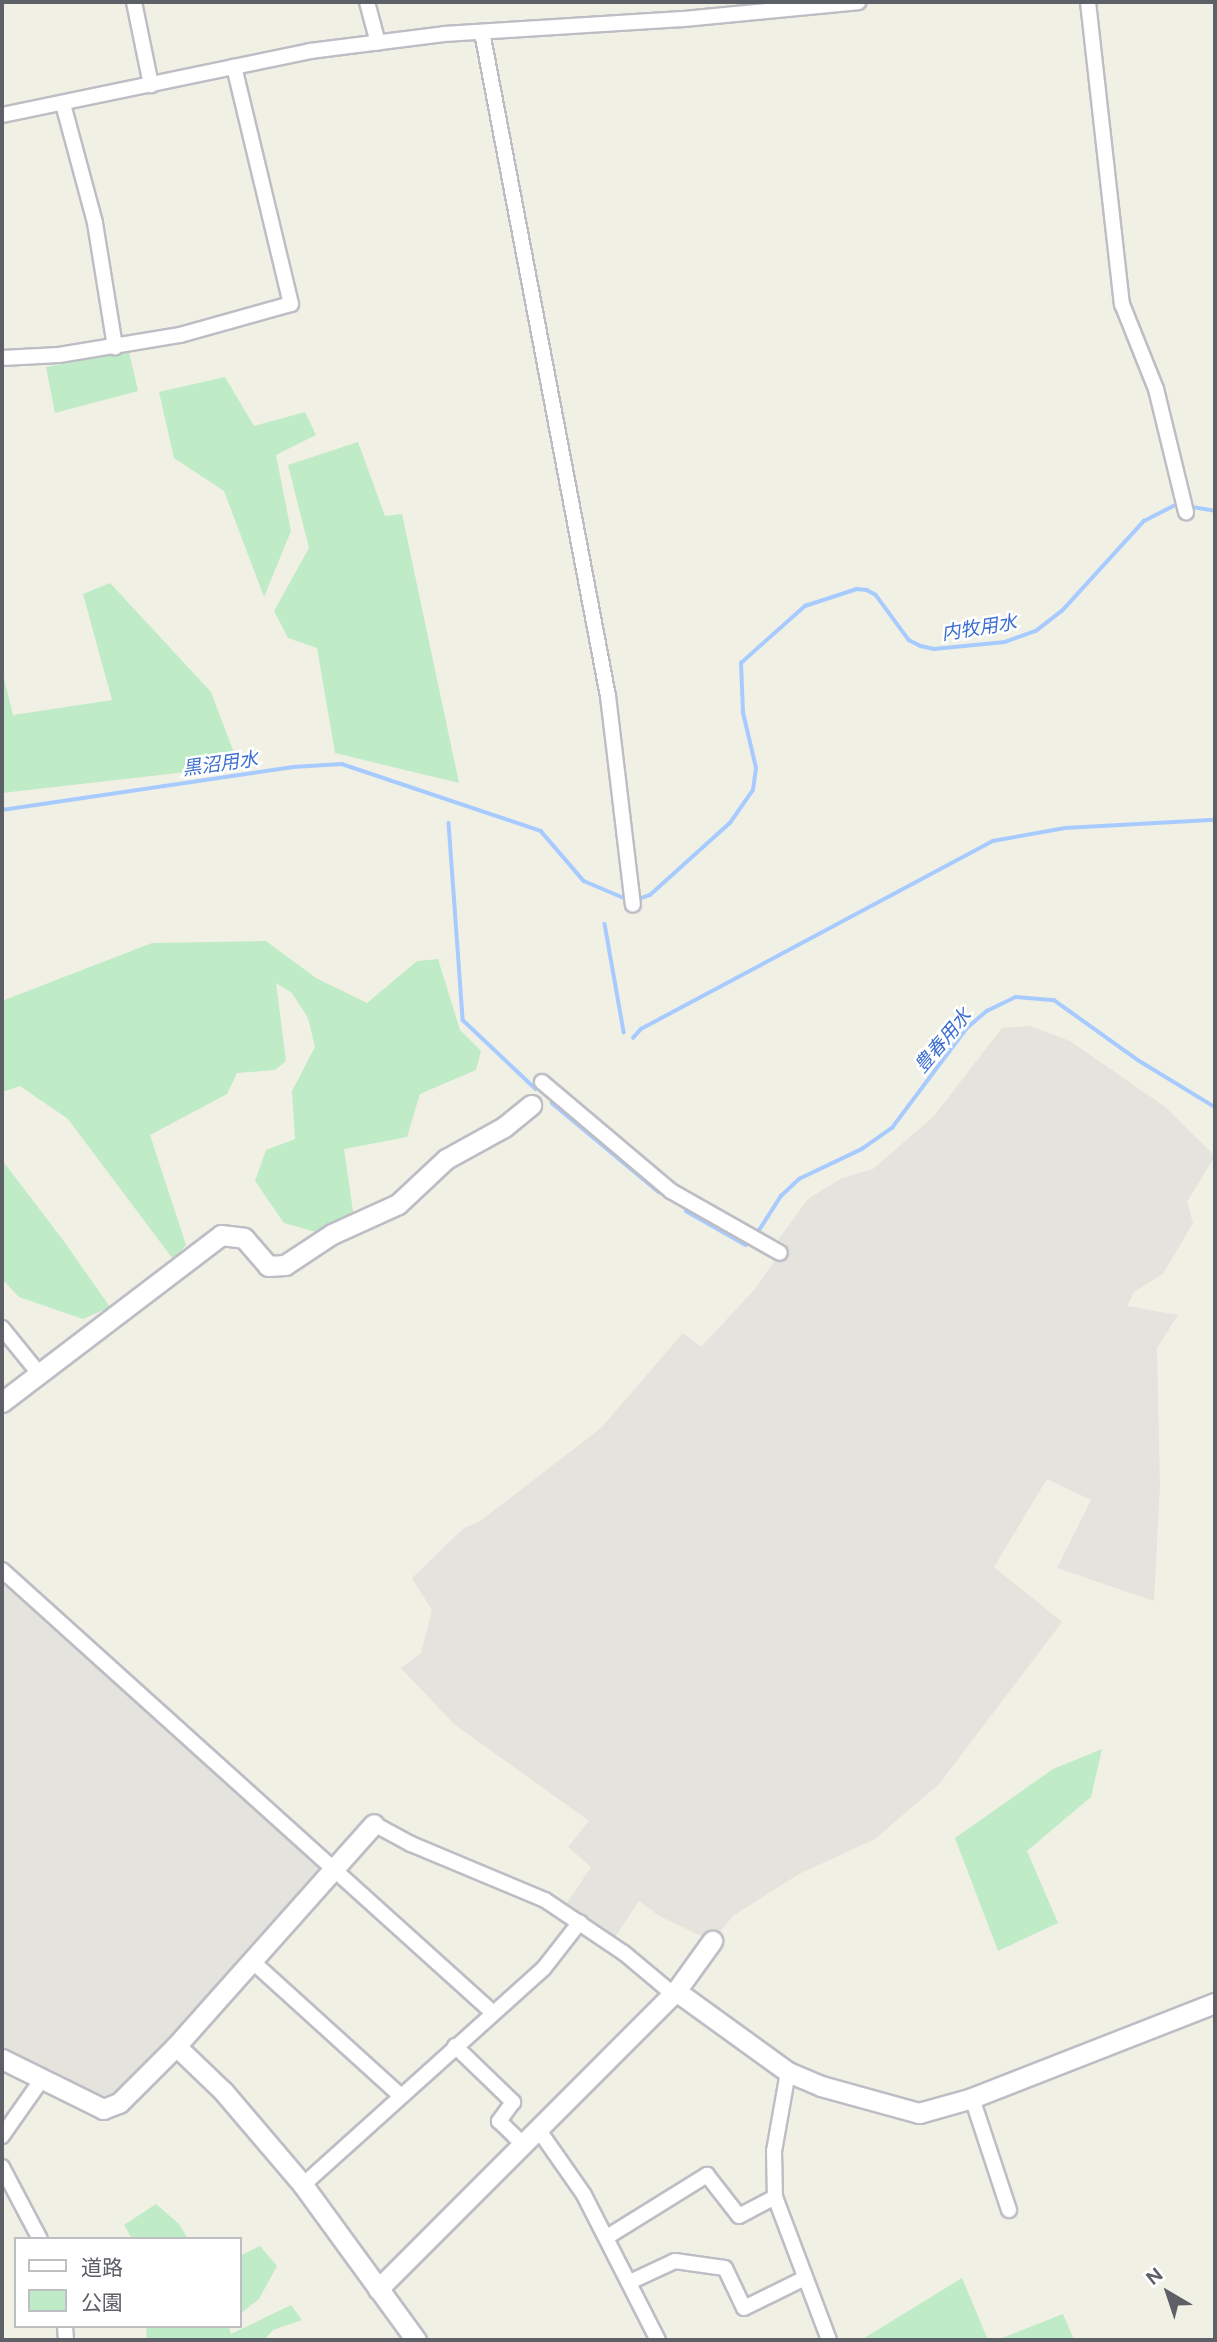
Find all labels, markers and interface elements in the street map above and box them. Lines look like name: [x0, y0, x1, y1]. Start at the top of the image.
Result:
water label: 内牧用水: [940, 611, 1018, 645]
water label: 黒沼用水: [181, 747, 259, 781]
water label: 豊春用水: [910, 1005, 976, 1077]
legend: [14, 2237, 242, 2328]
text: 道路: [81, 2255, 123, 2280]
north arrow: [1133, 2258, 1203, 2328]
text: N: [1142, 2263, 1167, 2290]
text: 公園: [81, 2290, 123, 2315]

